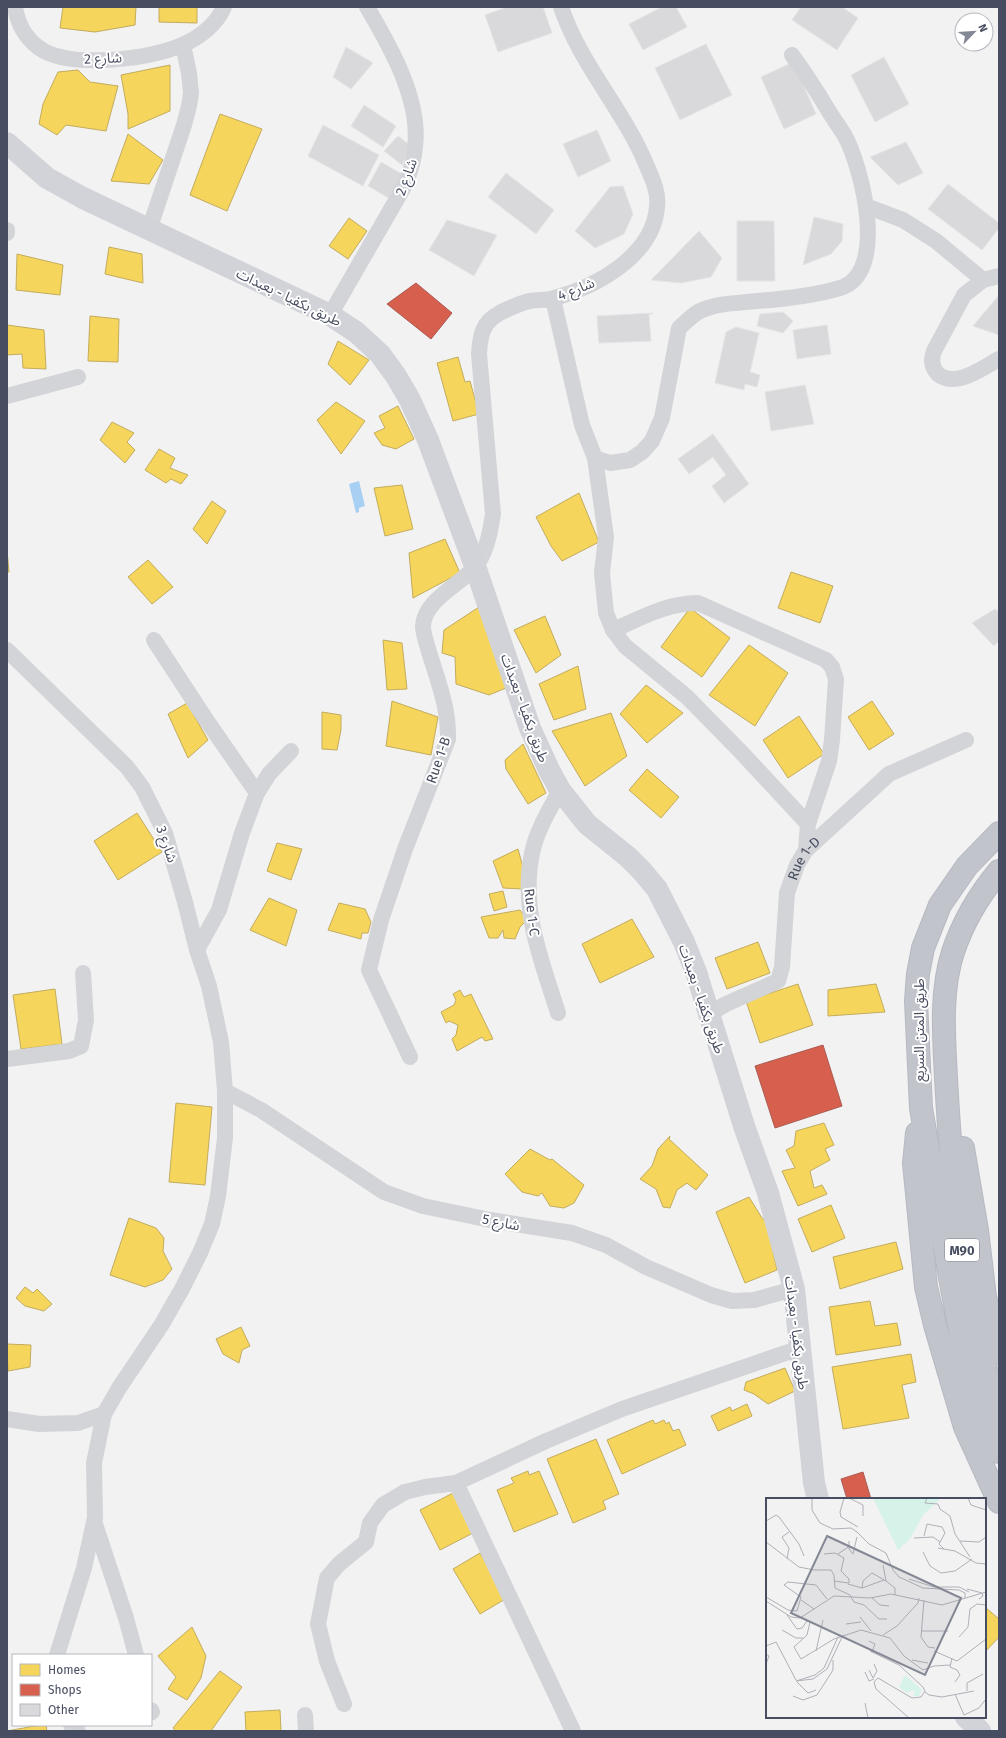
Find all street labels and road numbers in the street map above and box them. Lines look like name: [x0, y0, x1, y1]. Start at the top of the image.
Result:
street label: شارع 2: [84, 49, 122, 70]
street label: شارع 2: [392, 156, 423, 199]
street label: طريق بكفيا - بعبدات: [233, 265, 344, 331]
street label: شارع 4: [555, 274, 598, 306]
street label: طريق بكفيا - بعبدات: [496, 651, 552, 765]
street label: Rue 1-B: [423, 735, 454, 786]
street label: شارع 3: [150, 823, 181, 866]
street label: Rue 1-D: [784, 833, 824, 883]
street label: Rue 1-C: [520, 887, 543, 937]
street label: طريق بكفيا - بعبدات: [674, 942, 728, 1056]
street label: طريق المتن السريع: [911, 978, 930, 1082]
street label: شارع 5: [480, 1211, 521, 1236]
road number: M90: [945, 1239, 979, 1261]
street label: طريق بكفيا - بعبدات: [780, 1275, 812, 1391]

